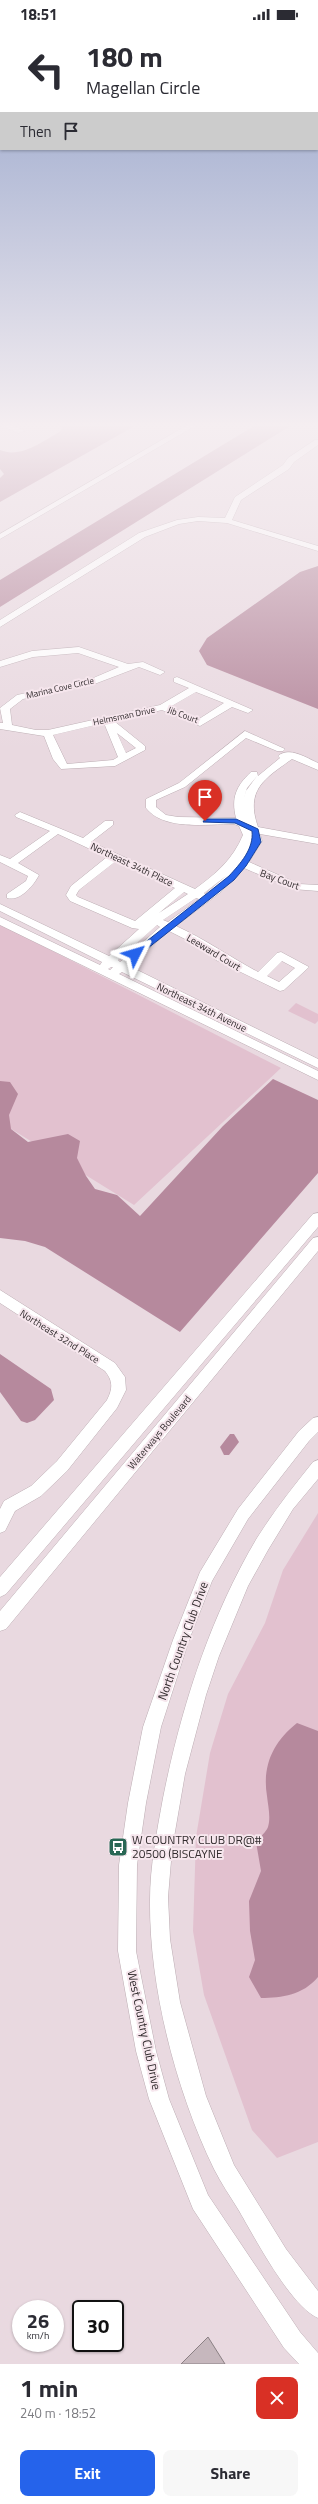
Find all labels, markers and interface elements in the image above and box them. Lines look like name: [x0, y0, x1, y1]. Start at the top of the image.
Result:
text: 18:51: [20, 3, 57, 26]
text: 180 m: [86, 35, 163, 78]
icon: left: [20, 44, 72, 96]
text: Magellan Circle: [86, 74, 200, 101]
text: Then: [20, 120, 52, 143]
icon: arrive: [60, 120, 82, 142]
street label: Marina Cove Circle: [25, 673, 95, 702]
street label: Helmsman Drive: [92, 703, 156, 728]
street label: Jib Court: [166, 703, 201, 726]
pin: [188, 780, 222, 821]
icon: arrive: [194, 786, 216, 808]
street label: Northeast 34th Place: [88, 839, 176, 890]
street label: Bay Court: [258, 865, 302, 894]
street label: Leeward Court: [184, 930, 244, 975]
position arrow: [114, 933, 156, 975]
street label: Northeast 34th Avenue: [154, 979, 249, 1036]
street label: Northeast 32nd Place: [17, 1306, 102, 1367]
street label: Waterways Boulevard: [124, 1392, 195, 1472]
street label: North Country Club Drive: [152, 1579, 213, 1703]
place label: W COUNTRY CLUB DR@# 20500 (BISCAYNE: [132, 1830, 262, 1863]
bus stop icon: W COUNTRY CLUB DR@# 20500 (BISCAYNE: [107, 1836, 129, 1858]
street label: West Country Club Drive: [123, 1968, 166, 2092]
speed limit sign: 30: [72, 2300, 124, 2352]
text: 26: [27, 2305, 49, 2336]
text: km/h: [27, 2328, 49, 2343]
text: 1 min: [20, 2370, 78, 2406]
button: close: [256, 2377, 298, 2419]
text: 240 m · 18:52: [20, 2403, 96, 2423]
button: Exit: [20, 2450, 155, 2496]
button: Share: [163, 2450, 298, 2496]

